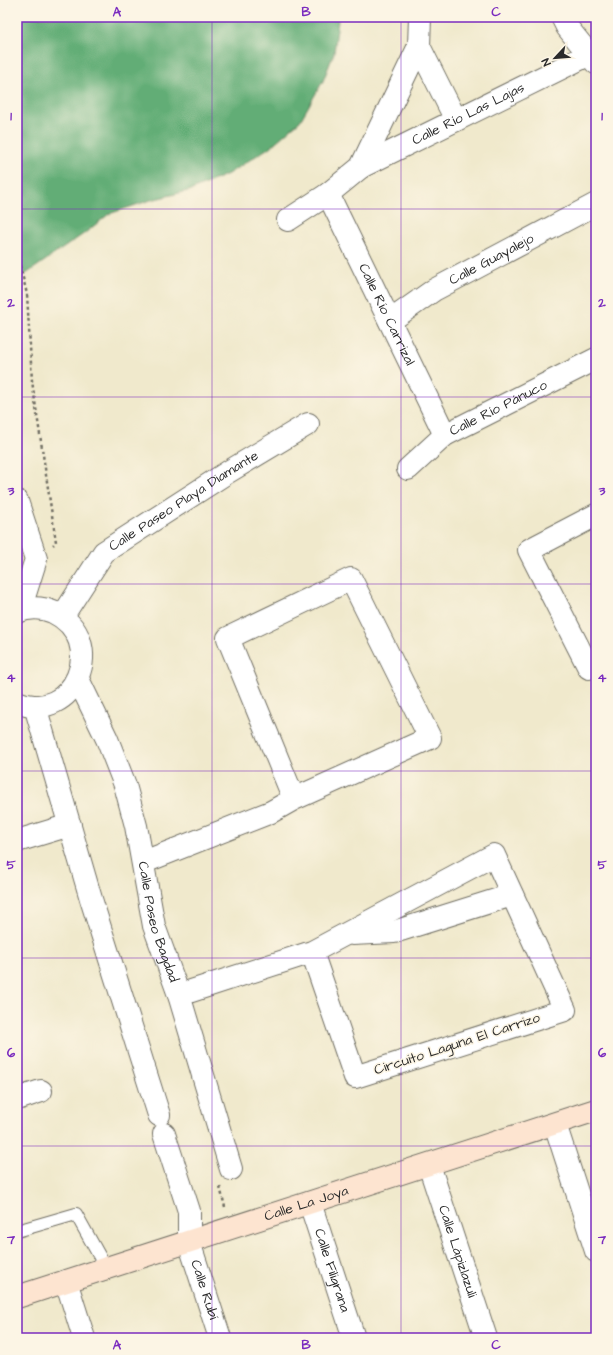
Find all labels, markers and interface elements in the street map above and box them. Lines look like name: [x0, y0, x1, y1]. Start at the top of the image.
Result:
text: A: [113, 3, 122, 21]
text: B: [301, 3, 311, 21]
text: C: [491, 3, 501, 21]
north arrow: [535, 38, 575, 78]
text: N: [538, 56, 555, 69]
street label: Calle Río Las Lajas: [409, 78, 528, 150]
text: 1: [10, 107, 12, 125]
text: 1: [601, 107, 603, 125]
street label: Calle Guayalejo: [446, 229, 538, 290]
street label: Calle Río Carrizal: [353, 260, 420, 369]
text: 2: [6, 294, 15, 312]
text: 2: [597, 294, 606, 312]
street label: Calle Río Pánuco: [446, 375, 551, 441]
street label: Calle Paseo Playa Diamante: [105, 446, 263, 556]
text: 3: [7, 482, 15, 500]
text: 3: [598, 482, 606, 500]
text: 4: [7, 669, 16, 687]
text: 4: [598, 669, 607, 687]
text: 5: [6, 856, 16, 874]
text: 5: [597, 856, 607, 874]
street label: Calle Paseo Bagdad: [133, 860, 184, 985]
street label: Circuito Laguna El Carrizo: [371, 1008, 543, 1080]
text: 6: [7, 1044, 16, 1062]
text: 6: [598, 1044, 607, 1062]
street label: Calle La Joya: [262, 1181, 351, 1226]
street label: Calle Lápizlazuli: [433, 1203, 482, 1300]
street label: Calle Filigrana: [309, 1226, 355, 1315]
text: 7: [6, 1231, 16, 1249]
text: 7: [597, 1231, 607, 1249]
street label: Calle Rubí: [185, 1257, 224, 1323]
text: A: [113, 1336, 122, 1354]
text: B: [301, 1336, 311, 1354]
text: C: [491, 1336, 501, 1354]

